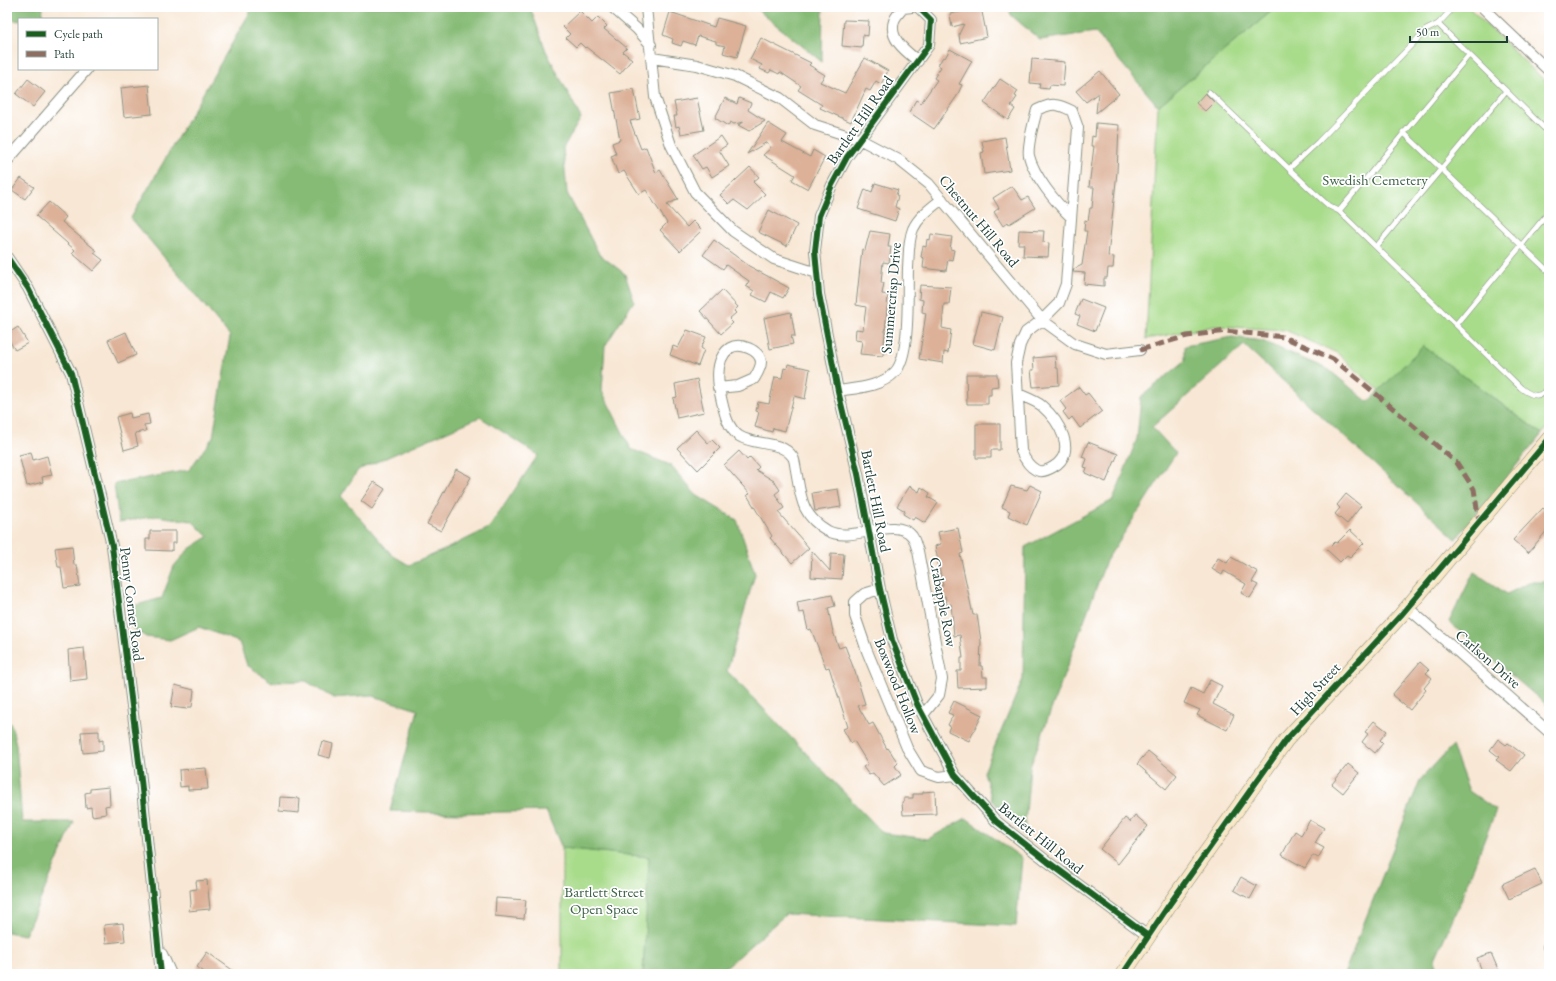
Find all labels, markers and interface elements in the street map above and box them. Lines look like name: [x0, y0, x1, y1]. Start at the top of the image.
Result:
legend: [18, 18, 158, 70]
scale bar: [1410, 18, 1507, 44]
text: 50 m: [1416, 24, 1440, 40]
text: Cycle path: [54, 26, 103, 42]
text: Path: [54, 46, 75, 62]
street label: Bartlett Hill Road: [822, 71, 897, 168]
park label: Swedish Cemetery: [1322, 170, 1428, 189]
street label: Chestnut Hill Road: [935, 171, 1024, 271]
street label: Summercrisp Drive: [876, 242, 905, 354]
street label: Bartlett Hill Road: [857, 448, 896, 554]
street label: Penny Corner Road: [116, 546, 149, 662]
street label: Crabapple Row: [925, 555, 962, 649]
street label: Carlson Drive: [1452, 625, 1525, 692]
street label: Boxwood Hollow: [871, 635, 927, 737]
street label: High Street: [1285, 658, 1344, 719]
street label: Bartlett Hill Road: [995, 798, 1088, 878]
park label: Bartlett Street Open Space: [564, 882, 644, 918]

